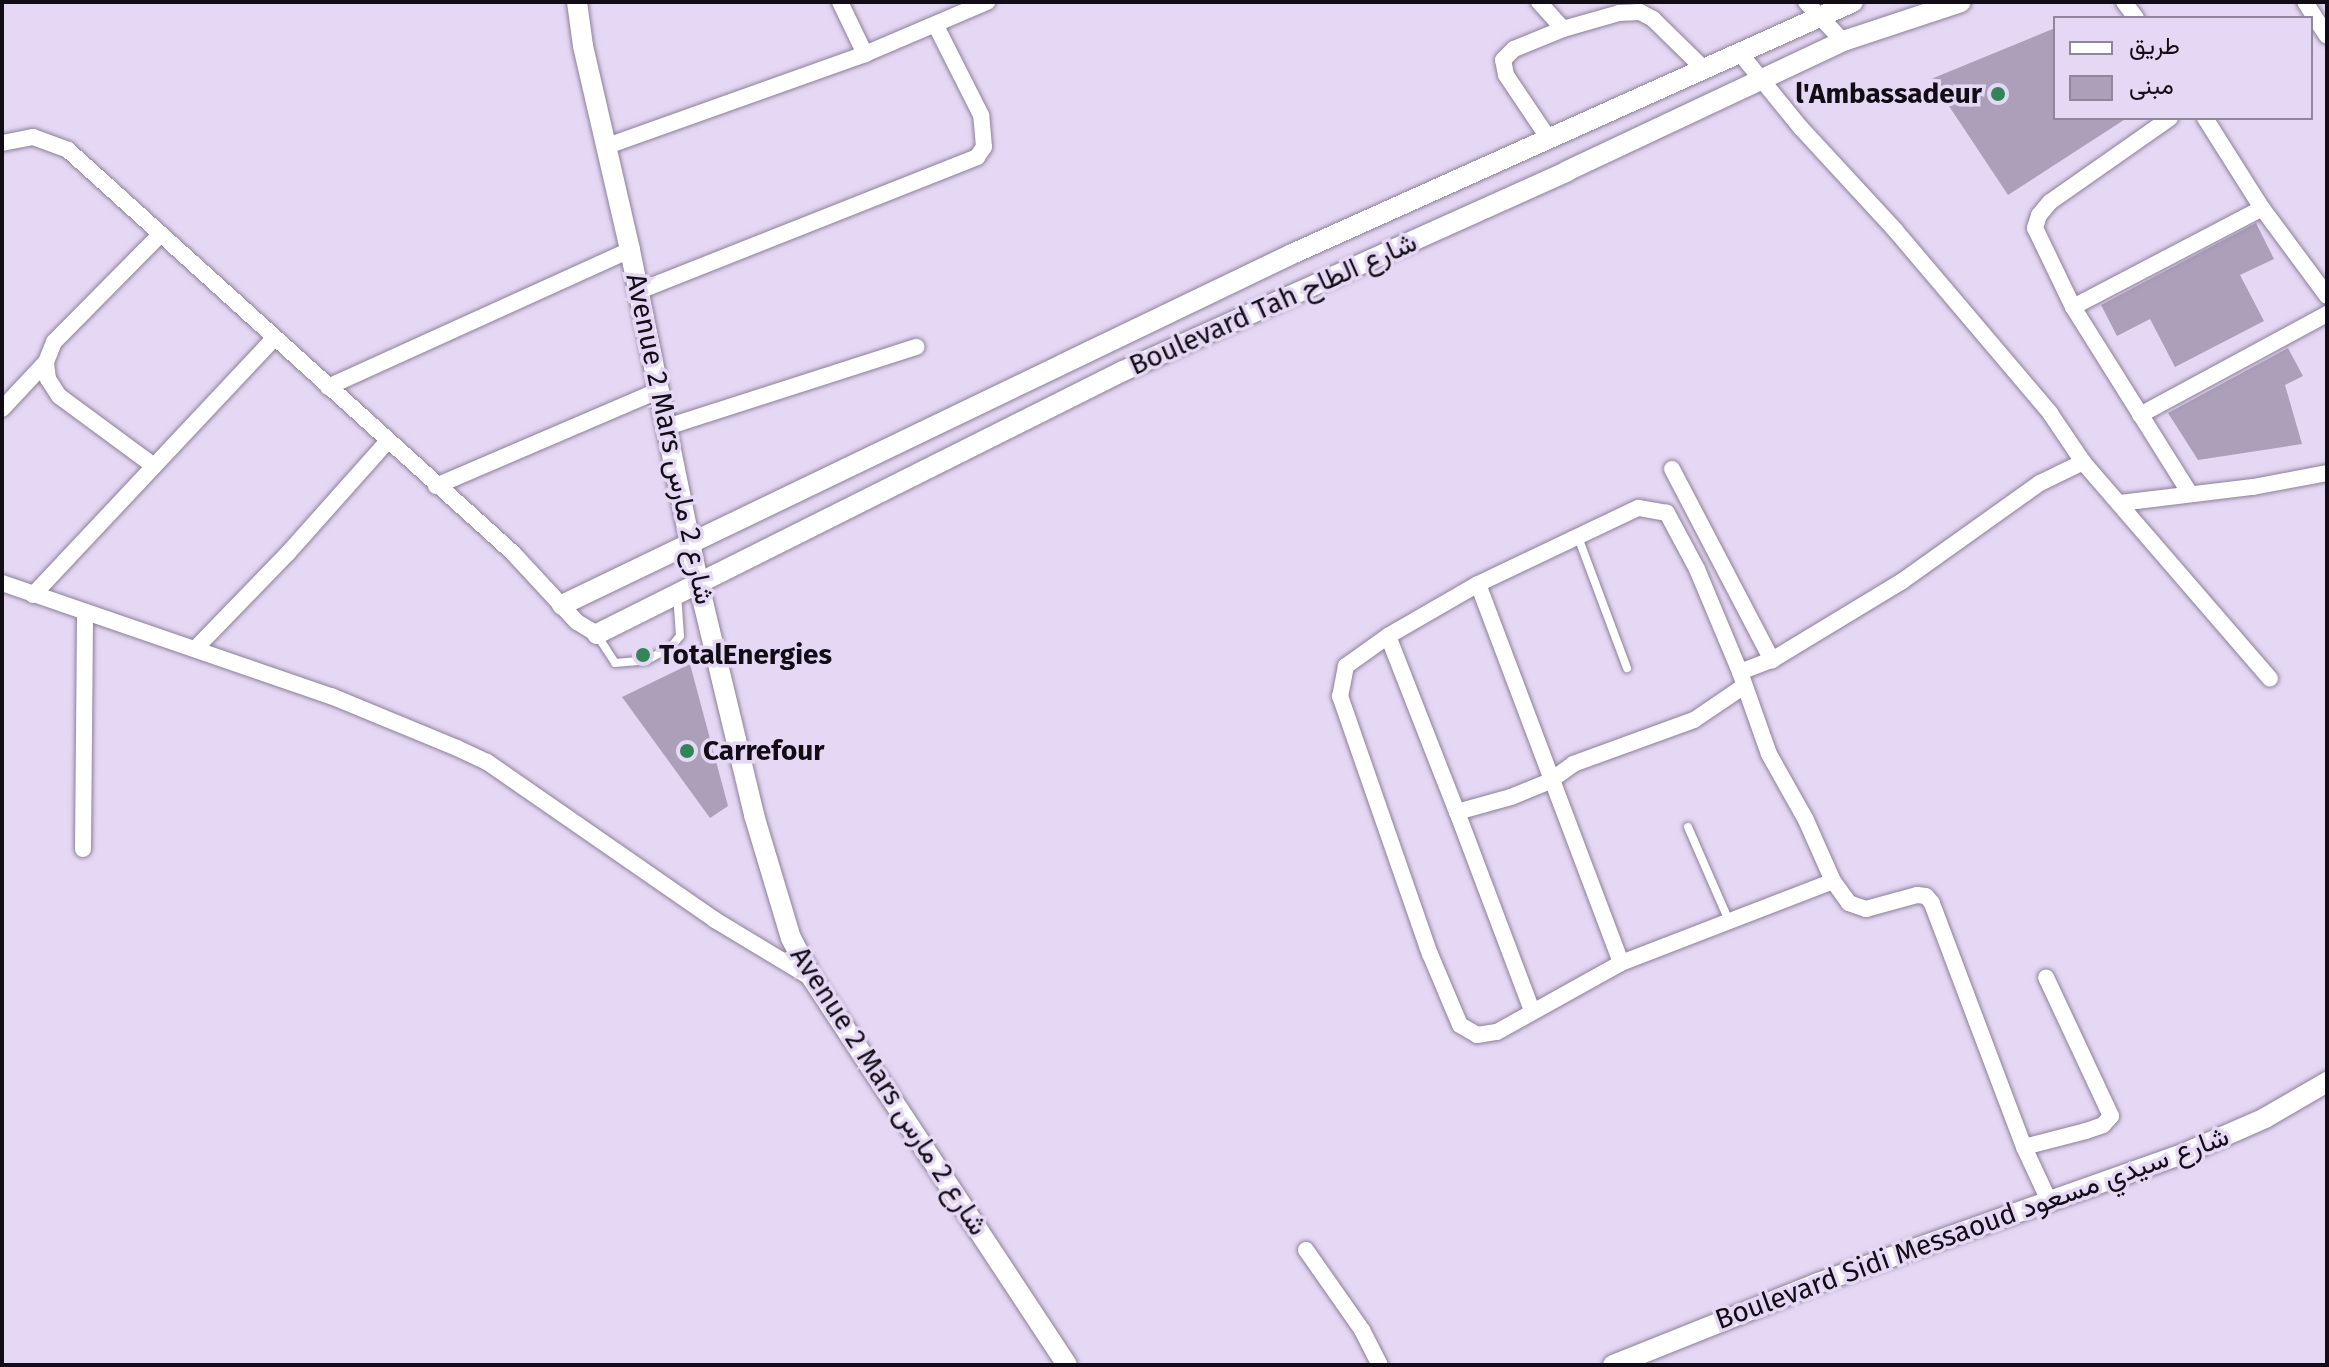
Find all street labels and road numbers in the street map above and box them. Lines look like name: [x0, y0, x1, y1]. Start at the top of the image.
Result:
street label: Boulevard Tah شارع الطاح: [1124, 225, 1422, 383]
street label: Avenue 2 Mars شارع 2 مارس: [619, 271, 721, 607]
street label: Avenue 2 Mars شارع 2 مارس: [783, 940, 995, 1242]
street label: Boulevard Sidi Messaoud شارع سيدي مسعود: [1711, 1119, 2233, 1337]

